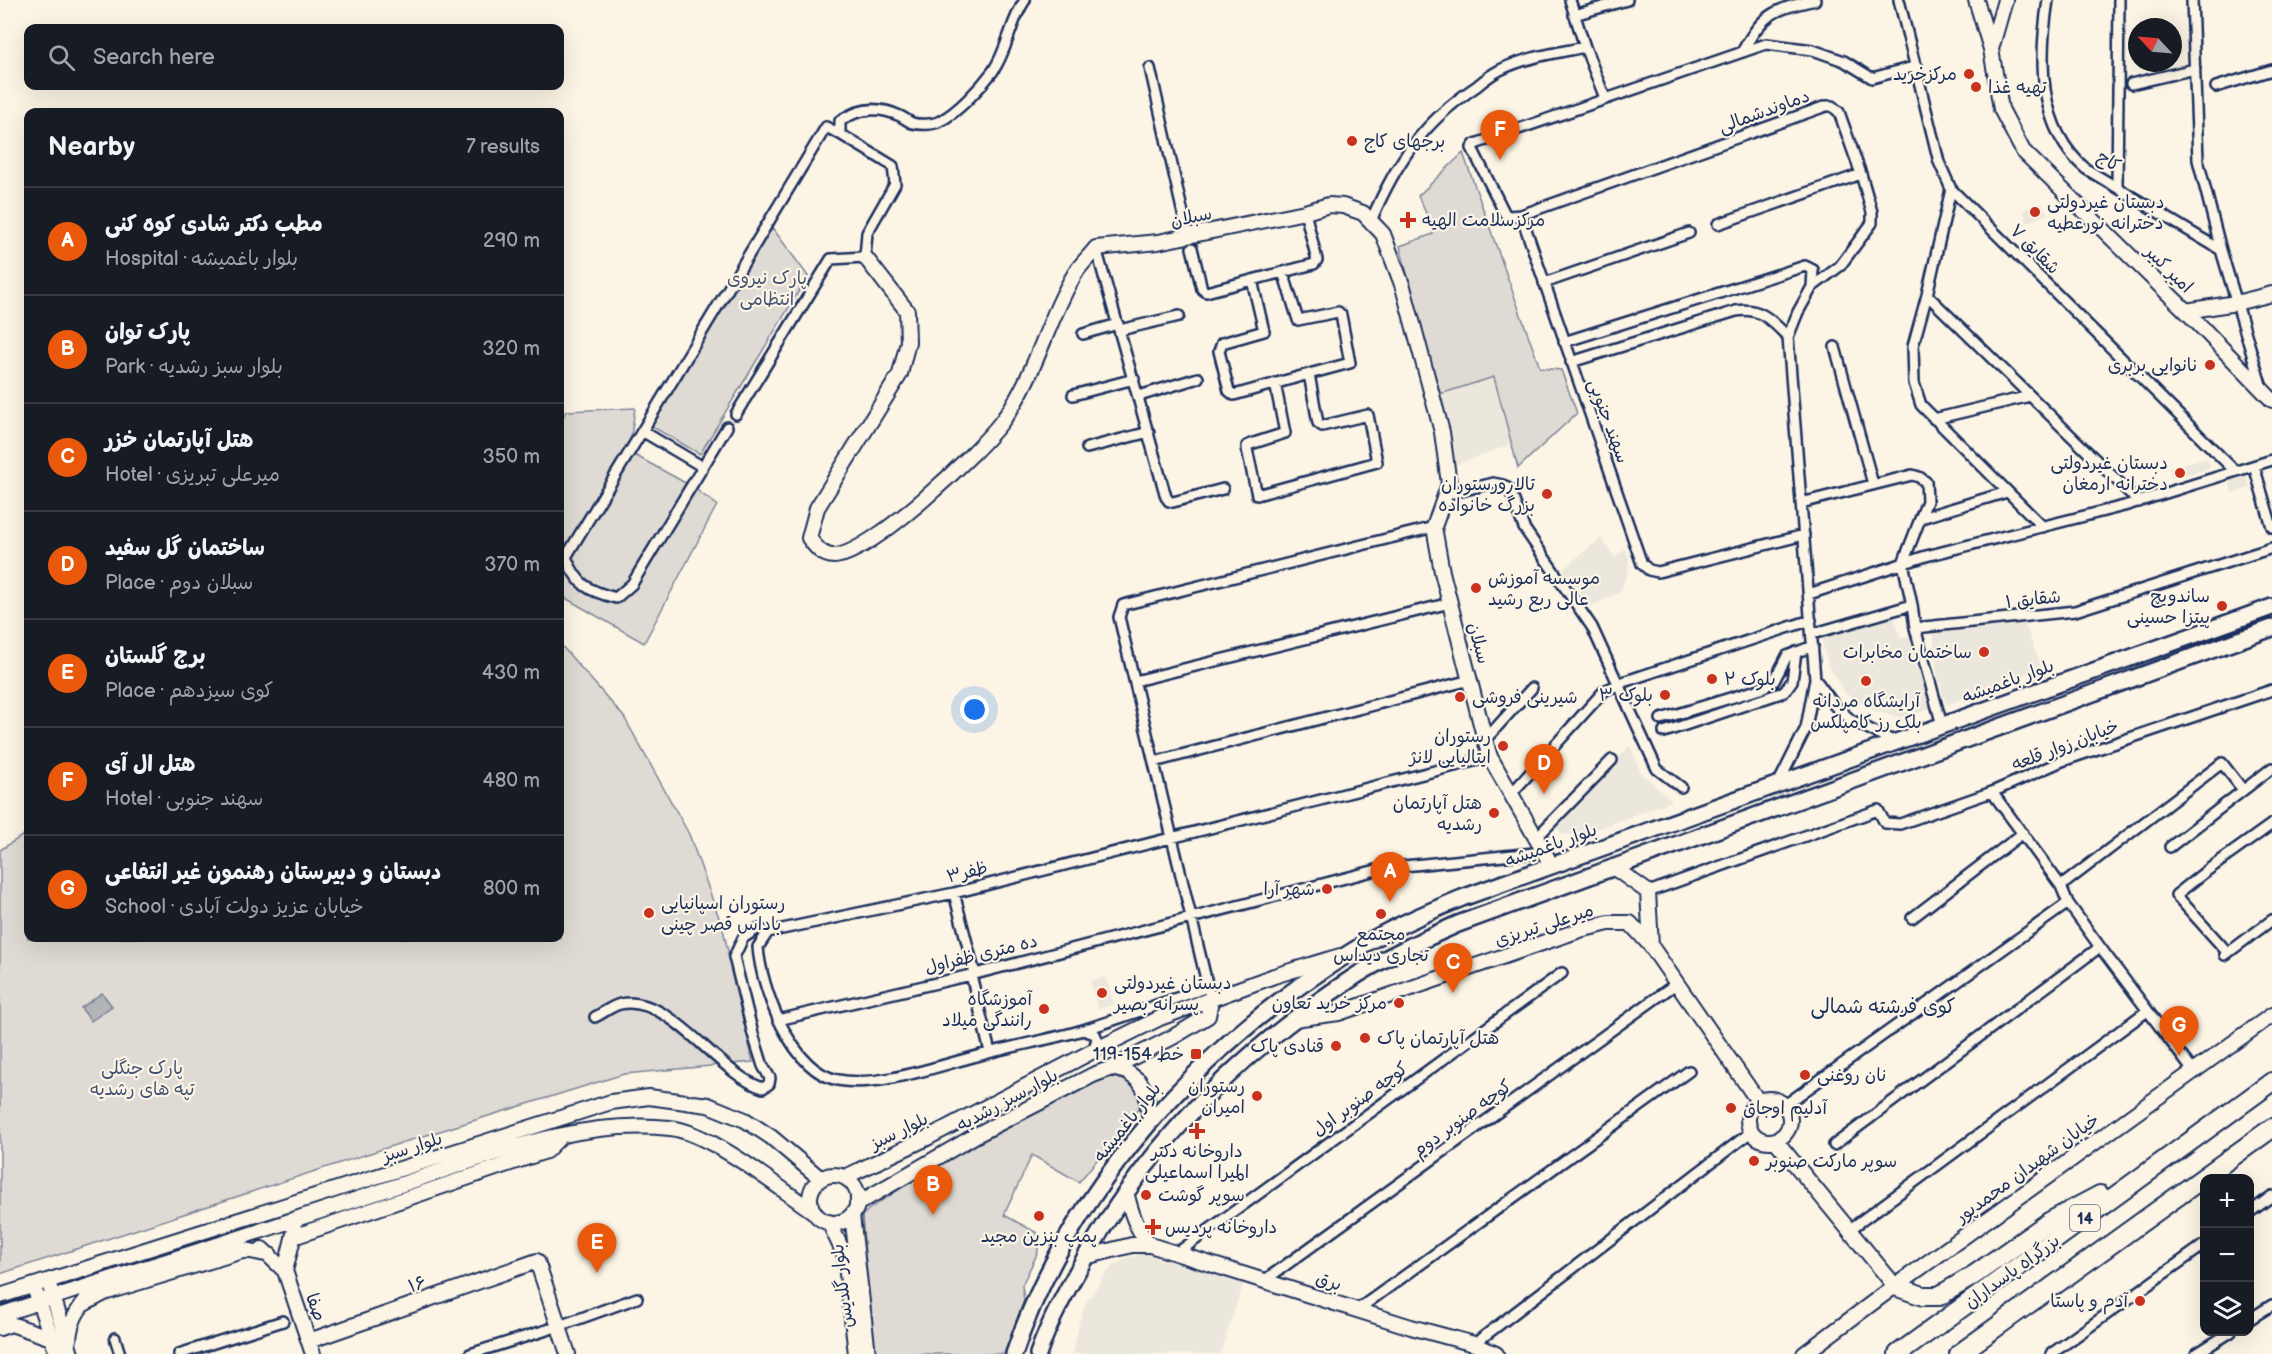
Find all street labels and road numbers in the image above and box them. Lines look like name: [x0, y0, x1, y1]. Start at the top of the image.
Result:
street label: دماوندشمالی: [1716, 85, 1813, 138]
street label: کاج: [2093, 146, 2125, 178]
street label: سبلان: [1168, 203, 1214, 232]
street label: شقایق ۷: [2005, 220, 2064, 279]
street label: امیر کبیر: [2139, 240, 2197, 298]
street label: سهند جنوبی: [1583, 376, 1633, 466]
street label: شقایق ۱: [2004, 586, 2062, 613]
street label: سبلان: [1463, 620, 1494, 666]
street label: بلوار باغمیشه: [1960, 655, 2057, 708]
street label: خیابان زوار قلعه: [2009, 715, 2122, 776]
street label: بلوار باغمیشه: [1503, 819, 1600, 872]
street label: ظفر۳: [944, 857, 990, 888]
street label: میرعلی تبریزی: [1492, 900, 1596, 951]
street label: ده متری ظفراول: [923, 930, 1040, 979]
street label: کوچه صنوبر اول: [1308, 1058, 1413, 1142]
street label: بلوار سبز رشدیه: [953, 1065, 1062, 1136]
street label: کوچه صنوبر دوم: [1409, 1075, 1518, 1164]
street label: بلوار باغمیشه: [1089, 1078, 1166, 1166]
street label: بلوار سبز: [865, 1108, 932, 1155]
street label: خیابان شهیدان محمدپور: [1950, 1109, 2104, 1229]
street label: بلوار سبز: [377, 1128, 445, 1168]
road number: 14: [2070, 1205, 2100, 1231]
street label: بزرگراه پاسداران: [1961, 1230, 2065, 1314]
street label: بلوار گلدیس: [827, 1243, 858, 1329]
street label: برق: [1313, 1267, 1344, 1296]
street label: ۱۶: [405, 1272, 429, 1297]
street label: صفا: [301, 1290, 330, 1324]

